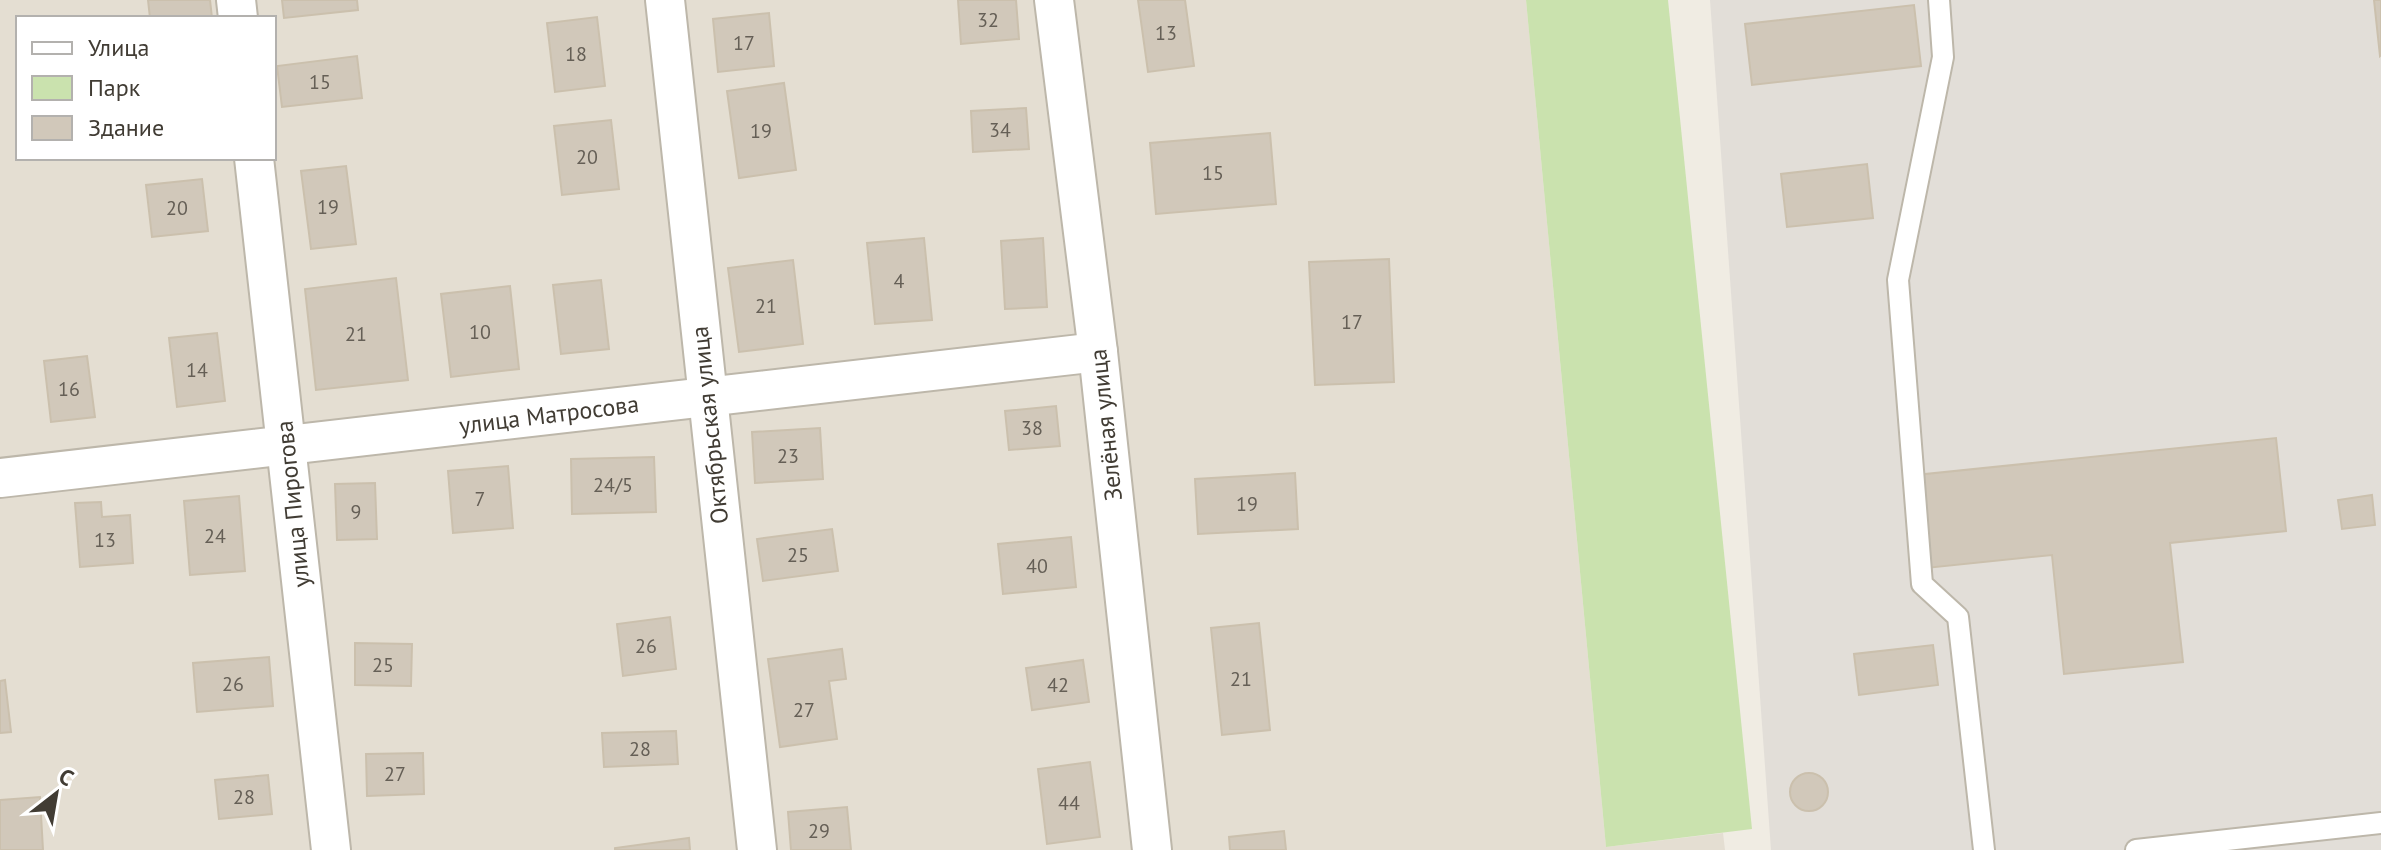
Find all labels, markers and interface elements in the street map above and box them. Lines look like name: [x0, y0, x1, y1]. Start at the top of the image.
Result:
house number: 32: [977, 7, 999, 33]
legend: [16, 16, 276, 160]
house number: 13: [1155, 20, 1177, 46]
house number: 17: [733, 30, 755, 56]
text: Улица: [88, 32, 149, 63]
house number: 18: [565, 41, 587, 67]
house number: 15: [309, 69, 331, 95]
text: Парк: [88, 72, 141, 103]
text: Здание: [88, 112, 164, 143]
house number: 34: [989, 117, 1011, 143]
house number: 19: [750, 118, 772, 144]
house number: 20: [576, 144, 598, 170]
house number: 15: [1202, 160, 1224, 186]
house number: 19: [317, 194, 339, 220]
house number: 20: [166, 195, 188, 221]
house number: 4: [894, 268, 905, 294]
house number: 21: [755, 293, 777, 319]
house number: 17: [1341, 309, 1363, 335]
house number: 10: [469, 319, 491, 345]
house number: 21: [345, 321, 367, 347]
street label: Октябрьская улица: [684, 325, 735, 525]
street label: Зелёная улица: [1082, 348, 1129, 503]
house number: 14: [186, 357, 208, 383]
house number: 16: [58, 376, 80, 402]
street label: улица Матросова: [457, 388, 641, 441]
house number: 38: [1021, 415, 1043, 441]
street label: улица Пирогова: [268, 419, 317, 589]
house number: 23: [777, 443, 799, 469]
house number: 24/5: [593, 472, 633, 498]
house number: 7: [475, 486, 485, 512]
house number: 19: [1236, 491, 1258, 517]
house number: 9: [351, 499, 361, 525]
house number: 24: [204, 523, 226, 549]
house number: 13: [94, 527, 116, 553]
house number: 25: [787, 542, 809, 568]
house number: 40: [1026, 553, 1048, 579]
house number: 26: [635, 633, 657, 659]
house number: 25: [372, 652, 394, 678]
house number: 21: [1230, 666, 1252, 692]
house number: 26: [222, 671, 244, 697]
house number: 42: [1047, 672, 1069, 698]
house number: 27: [793, 697, 815, 723]
house number: 28: [629, 736, 651, 762]
north arrow: [16, 754, 96, 834]
house number: 27: [384, 761, 406, 787]
text: С: [54, 762, 79, 792]
house number: 28: [233, 784, 255, 810]
house number: 44: [1058, 790, 1080, 816]
house number: 29: [808, 818, 830, 844]

